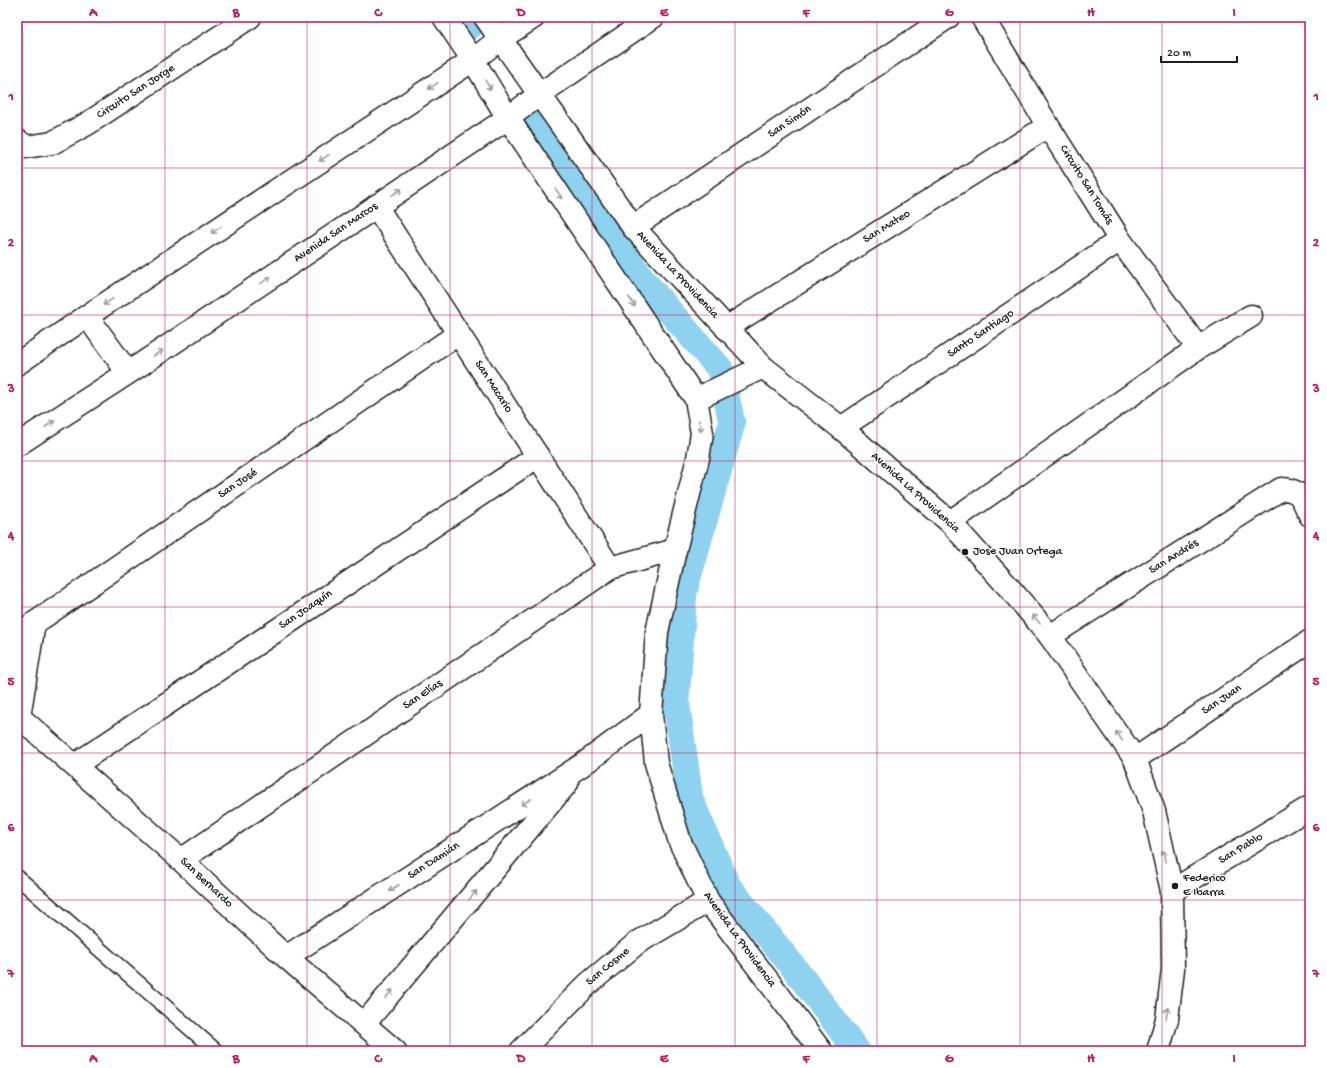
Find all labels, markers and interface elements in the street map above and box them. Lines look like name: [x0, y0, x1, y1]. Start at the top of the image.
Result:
text: A: [88, 6, 98, 21]
text: B: [232, 6, 241, 21]
text: C: [373, 6, 383, 21]
text: D: [516, 6, 526, 21]
text: E: [660, 6, 669, 21]
text: F: [802, 6, 811, 21]
text: G: [945, 6, 954, 21]
text: H: [1087, 6, 1095, 21]
text: I: [1232, 6, 1236, 21]
scale bar: [1161, 38, 1237, 64]
text: 20 m: [1167, 47, 1192, 61]
street label: Circuito San Jorge: [94, 61, 178, 122]
one-way arrow: [484, 79, 492, 90]
one-way arrow: [428, 82, 439, 90]
text: 1: [7, 90, 14, 105]
text: 1: [1312, 90, 1319, 105]
street label: San Simón: [766, 102, 815, 142]
street label: Circuito San Tomás: [1056, 143, 1116, 228]
one-way arrow: [319, 154, 330, 162]
one-way arrow: [391, 188, 402, 196]
one-way arrow: [555, 188, 563, 199]
street label: Avenida San Marcos: [291, 199, 381, 266]
street label: San Mateo: [861, 207, 913, 247]
one-way arrow: [211, 226, 222, 234]
street label: Avenida La Providencia: [633, 228, 721, 322]
text: 2: [8, 236, 15, 251]
text: 2: [1313, 236, 1320, 251]
one-way arrow: [260, 276, 271, 284]
one-way arrow: [628, 296, 636, 307]
one-way arrow: [103, 298, 114, 306]
street label: Santo Santiago: [945, 307, 1017, 361]
one-way arrow: [152, 348, 164, 356]
street label: San Macario: [471, 358, 515, 416]
text: 3: [7, 382, 15, 397]
text: 3: [1312, 382, 1320, 397]
one-way arrow: [696, 419, 704, 432]
one-way arrow: [44, 420, 55, 428]
street label: Avenida La Providencia: [868, 449, 962, 537]
street label: San José: [216, 465, 261, 502]
text: 4: [7, 529, 15, 544]
text: 4: [1312, 529, 1320, 544]
street label: San Andrés: [1147, 536, 1202, 578]
place label: Jose Juan Ortega: [973, 545, 1063, 559]
marker: Jose Juan Ortega: [960, 547, 970, 557]
street label: San Joaquín: [277, 587, 335, 633]
one-way arrow: [1031, 613, 1040, 624]
text: 5: [8, 675, 15, 690]
text: 5: [1313, 675, 1320, 690]
street label: San Elías: [401, 676, 446, 713]
street label: San Juan: [1199, 681, 1245, 718]
one-way arrow: [1115, 731, 1123, 742]
one-way arrow: [521, 798, 532, 806]
text: 6: [8, 821, 15, 836]
text: 6: [1313, 821, 1320, 836]
street label: San Pablo: [1216, 830, 1266, 868]
street label: San Damián: [406, 839, 463, 883]
one-way arrow: [1160, 850, 1168, 863]
street label: San Bernardo: [177, 855, 235, 911]
place label: Federico E Ibarra: [1182, 872, 1226, 900]
marker: Federico E Ibarra: [1170, 881, 1180, 891]
one-way arrow: [388, 883, 399, 892]
one-way arrow: [469, 890, 478, 900]
street label: Avenida La Providencia: [700, 890, 779, 991]
street label: San Cosme: [583, 944, 633, 989]
text: 7: [7, 967, 16, 982]
text: 7: [1312, 967, 1321, 982]
one-way arrow: [385, 989, 394, 1000]
one-way arrow: [1163, 1007, 1171, 1020]
text: A: [88, 1052, 98, 1067]
text: B: [232, 1052, 241, 1067]
text: C: [373, 1052, 383, 1067]
text: D: [516, 1052, 526, 1067]
text: E: [660, 1052, 669, 1067]
text: F: [802, 1052, 811, 1067]
text: G: [945, 1052, 954, 1067]
text: H: [1087, 1052, 1095, 1067]
text: I: [1232, 1052, 1236, 1067]

